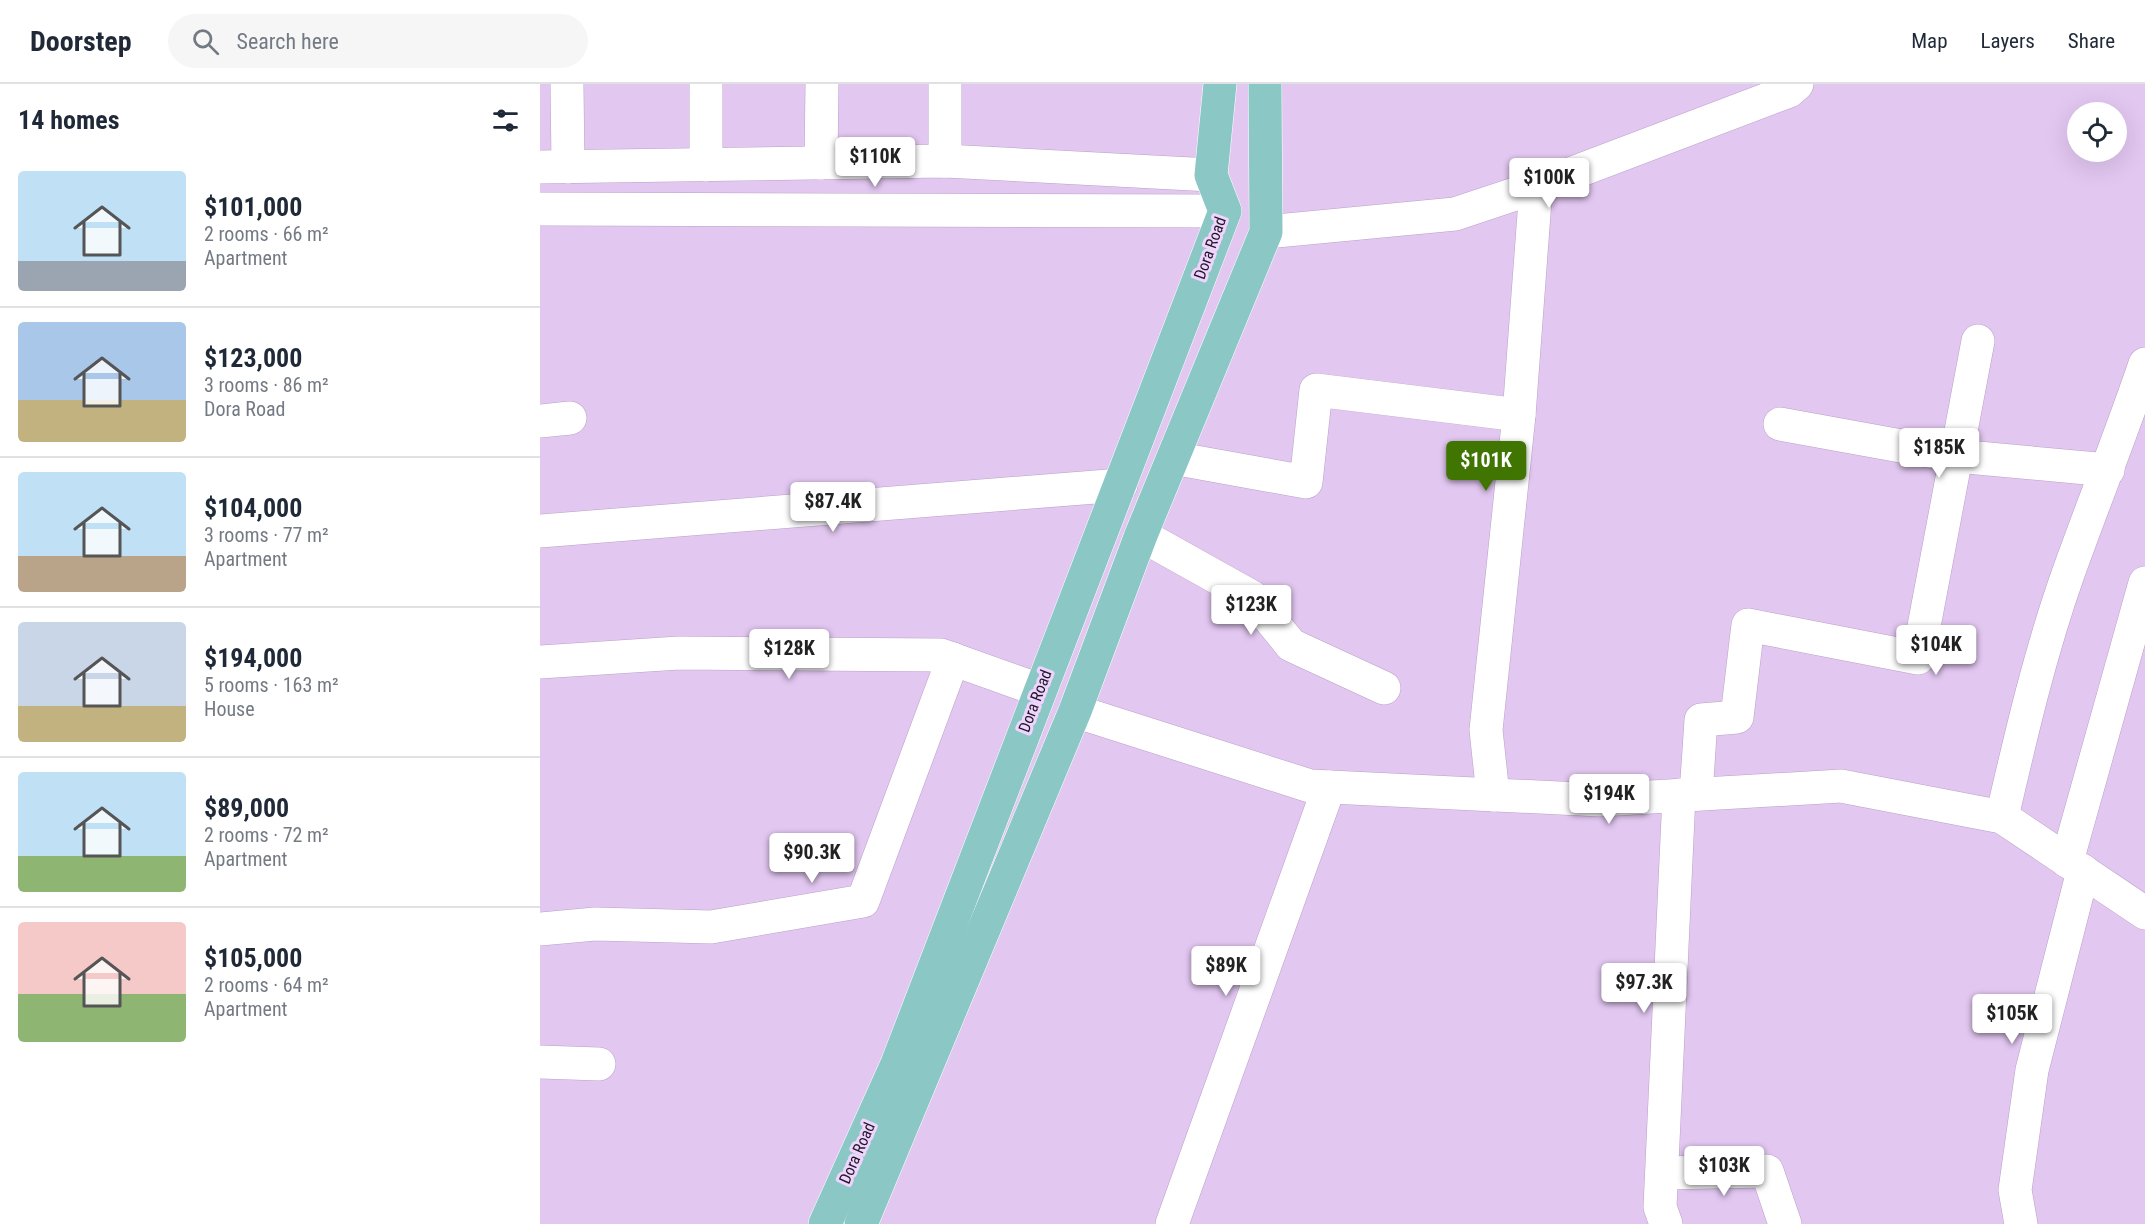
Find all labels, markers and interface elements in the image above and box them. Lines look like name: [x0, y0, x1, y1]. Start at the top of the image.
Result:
search box: [168, 14, 588, 68]
text: Doorstep: [30, 25, 132, 58]
icon: search: [189, 25, 222, 58]
text: Search here: [237, 29, 339, 54]
text: Map: [1911, 29, 1948, 53]
text: Layers: [1981, 29, 2035, 53]
text: Share: [2068, 29, 2115, 53]
map controls: [2067, 102, 2127, 162]
button: locate: [2067, 102, 2127, 162]
icon: filters: [489, 104, 522, 137]
text: 14 homes: [18, 105, 120, 135]
pin: $110K: [833, 137, 917, 188]
text: $110K: [849, 144, 901, 168]
pin: $100K: [1507, 158, 1591, 209]
text: $100K: [1523, 165, 1575, 189]
text: $101,000: [204, 192, 302, 222]
icon: home: [66, 195, 138, 267]
street label: Dora Road: [1190, 214, 1230, 282]
text: 2 rooms · 66 m²: [204, 222, 329, 246]
text: Apartment: [204, 246, 288, 270]
text: $123,000: [204, 343, 302, 373]
icon: home: [66, 346, 138, 418]
text: 3 rooms · 86 m²: [204, 373, 329, 397]
text: Dora Road: [204, 397, 285, 421]
pin: $185K: [1897, 428, 1981, 479]
text: $185K: [1913, 435, 1965, 459]
pin: $101K: [1444, 441, 1528, 492]
text: $101K: [1460, 448, 1512, 472]
pin: $87.4K: [784, 482, 882, 533]
text: $87.4K: [804, 489, 862, 513]
text: $104,000: [204, 493, 302, 523]
icon: home: [66, 496, 138, 568]
text: 3 rooms · 77 m²: [204, 523, 329, 547]
text: Apartment: [204, 547, 288, 571]
pin: $123K: [1209, 585, 1293, 636]
text: $123K: [1225, 592, 1277, 616]
pin: $104K: [1894, 625, 1978, 676]
pin: $128K: [747, 629, 831, 680]
text: $104K: [1910, 632, 1962, 656]
text: $128K: [763, 636, 815, 660]
text: $194,000: [204, 643, 302, 673]
icon: home: [66, 646, 138, 718]
street label: Dora Road: [1014, 667, 1056, 735]
text: 5 rooms · 163 m²: [204, 673, 339, 697]
text: House: [204, 697, 255, 721]
pin: $194K: [1567, 774, 1651, 825]
text: $194K: [1583, 781, 1635, 805]
text: $89,000: [204, 793, 289, 823]
icon: home: [66, 796, 138, 868]
text: 2 rooms · 72 m²: [204, 823, 329, 847]
pin: $90.3K: [763, 833, 861, 884]
text: $90.3K: [783, 840, 841, 864]
text: Apartment: [204, 847, 288, 871]
text: $105,000: [204, 943, 302, 973]
icon: home: [66, 946, 138, 1018]
pin: $89K: [1190, 946, 1262, 997]
text: $89K: [1205, 953, 1247, 977]
pin: $97.3K: [1595, 963, 1693, 1014]
text: $97.3K: [1615, 970, 1673, 994]
text: 2 rooms · 64 m²: [204, 973, 329, 997]
pin: $105K: [1970, 994, 2054, 1045]
text: Apartment: [204, 997, 288, 1021]
text: $105K: [1986, 1001, 2038, 1025]
street label: Dora Road: [835, 1119, 879, 1187]
pin: $103K: [1682, 1146, 1766, 1197]
text: $103K: [1698, 1153, 1750, 1177]

